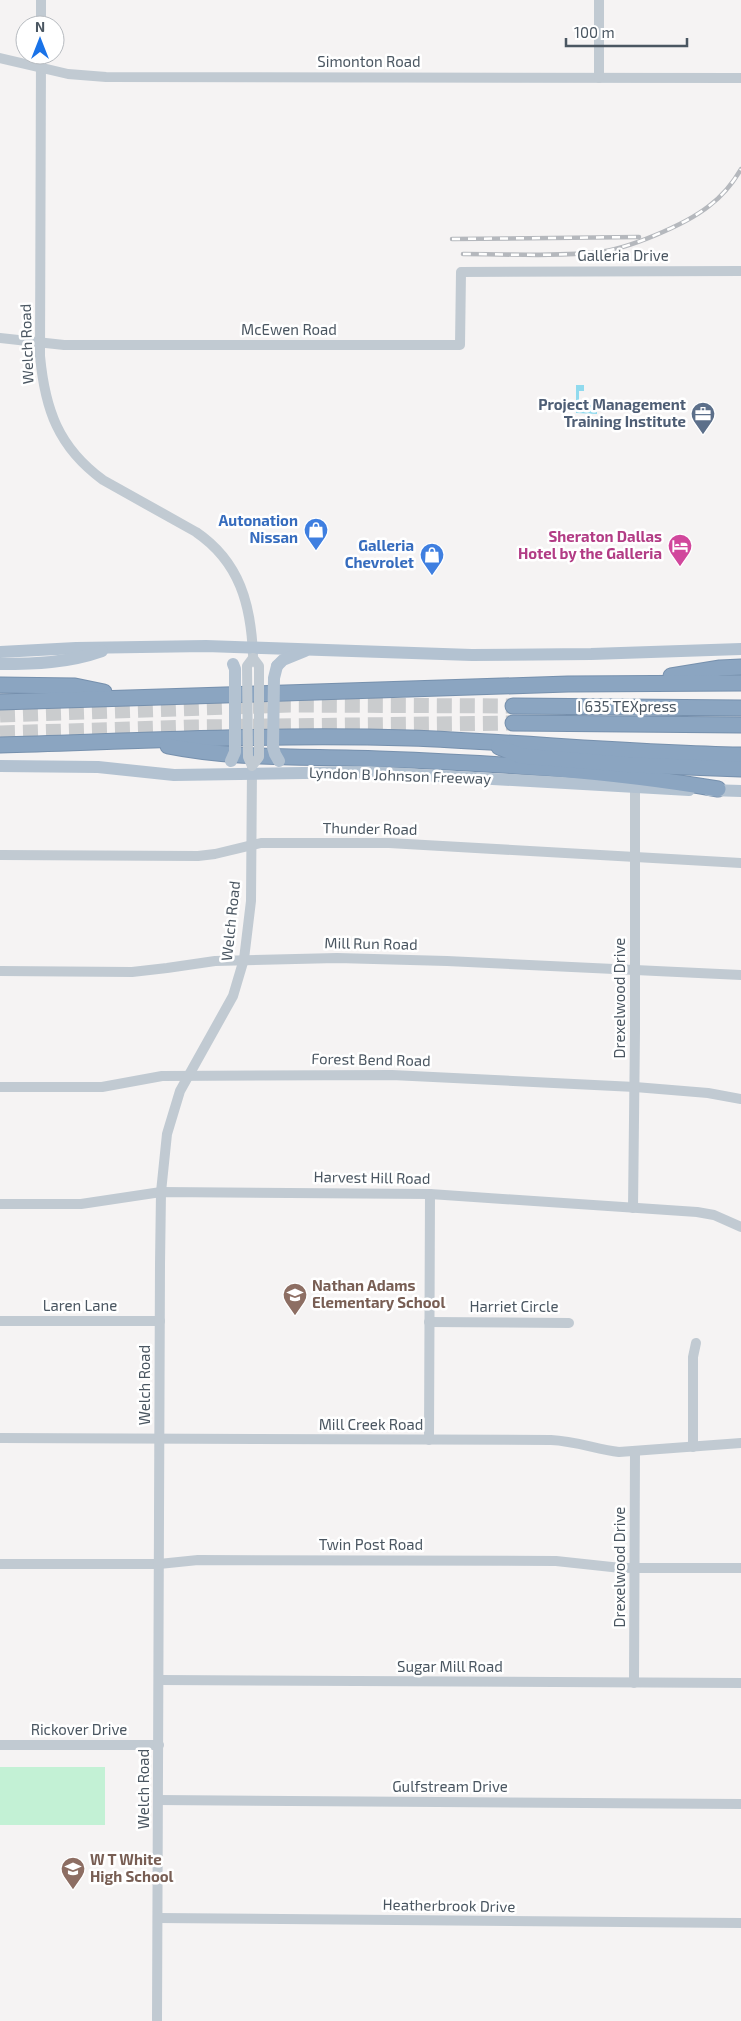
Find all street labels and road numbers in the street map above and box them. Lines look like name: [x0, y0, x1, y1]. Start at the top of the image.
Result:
street label: Simonton Road: [317, 52, 421, 70]
street label: Galleria Drive: [577, 246, 669, 264]
street label: Welch Road: [16, 304, 36, 385]
street label: McEwen Road: [241, 320, 337, 338]
street label: I 635 TEXpress: [577, 697, 677, 715]
street label: Lyndon B Johnson Freeway: [309, 763, 492, 787]
street label: Thunder Road: [322, 818, 418, 838]
street label: Welch Road: [217, 880, 243, 962]
street label: Mill Run Road: [324, 933, 418, 953]
street label: Drexelwood Drive: [610, 938, 628, 1058]
street label: Forest Bend Road: [311, 1049, 431, 1069]
street label: Harvest Hill Road: [313, 1167, 431, 1187]
street label: Laren Lane: [43, 1296, 117, 1314]
street label: Harriet Circle: [469, 1297, 559, 1315]
street label: Welch Road: [135, 1345, 153, 1425]
street label: Mill Creek Road: [319, 1415, 423, 1433]
street label: Drexelwood Drive: [610, 1507, 628, 1627]
street label: Twin Post Road: [319, 1535, 423, 1553]
street label: Sugar Mill Road: [397, 1657, 503, 1675]
street label: Rickover Drive: [31, 1720, 127, 1738]
street label: Welch Road: [134, 1749, 152, 1829]
street label: Gulfstream Drive: [392, 1777, 508, 1795]
street label: Heatherbrook Drive: [383, 1895, 516, 1915]

